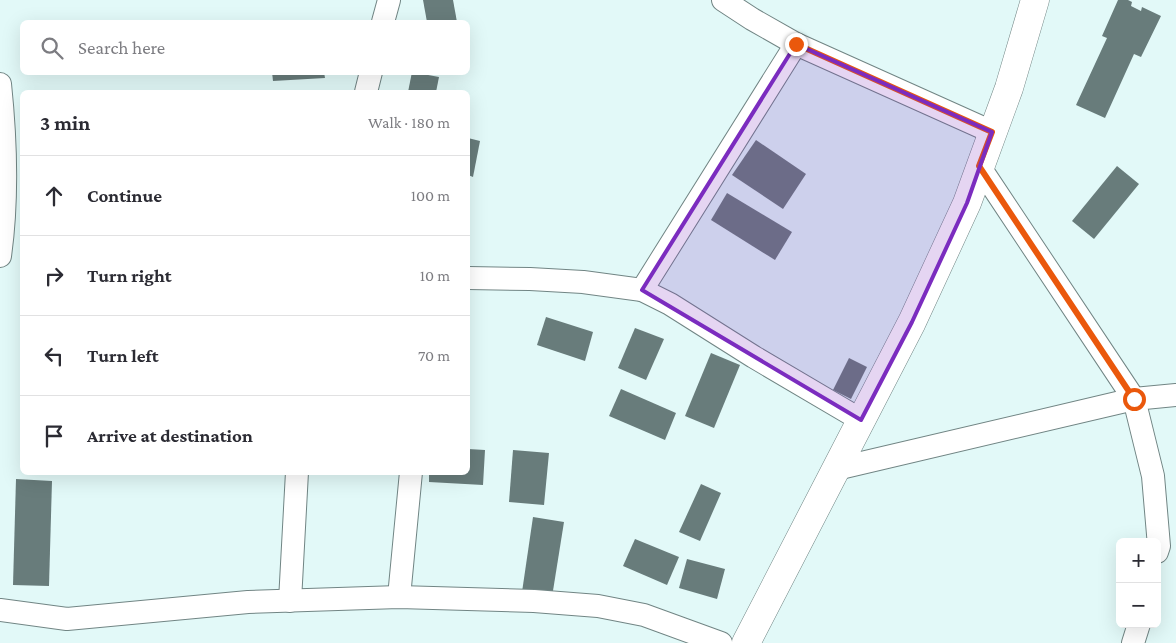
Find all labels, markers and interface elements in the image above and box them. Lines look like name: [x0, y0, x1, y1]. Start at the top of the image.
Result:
search box: [20, 20, 470, 75]
route end: [785, 33, 808, 56]
icon: search: [38, 34, 66, 62]
text: Search here: [78, 37, 165, 58]
text: 3 min: [40, 111, 90, 135]
text: Walk · 180 m: [368, 114, 450, 131]
icon: ahead: [40, 182, 68, 210]
text: Continue: [87, 185, 162, 206]
text: 100 m: [411, 187, 450, 204]
icon: right: [40, 262, 68, 290]
text: Turn right: [87, 265, 172, 286]
text: 10 m: [420, 267, 450, 284]
icon: left: [40, 342, 68, 370]
text: Turn left: [87, 345, 159, 366]
text: 70 m: [418, 347, 450, 364]
route start: [1123, 388, 1146, 411]
icon: arrive: [40, 422, 68, 450]
text: Arrive at destination: [87, 425, 253, 446]
map controls: [1116, 538, 1161, 628]
button: +: [1116, 538, 1161, 583]
button: −: [1116, 583, 1161, 628]

